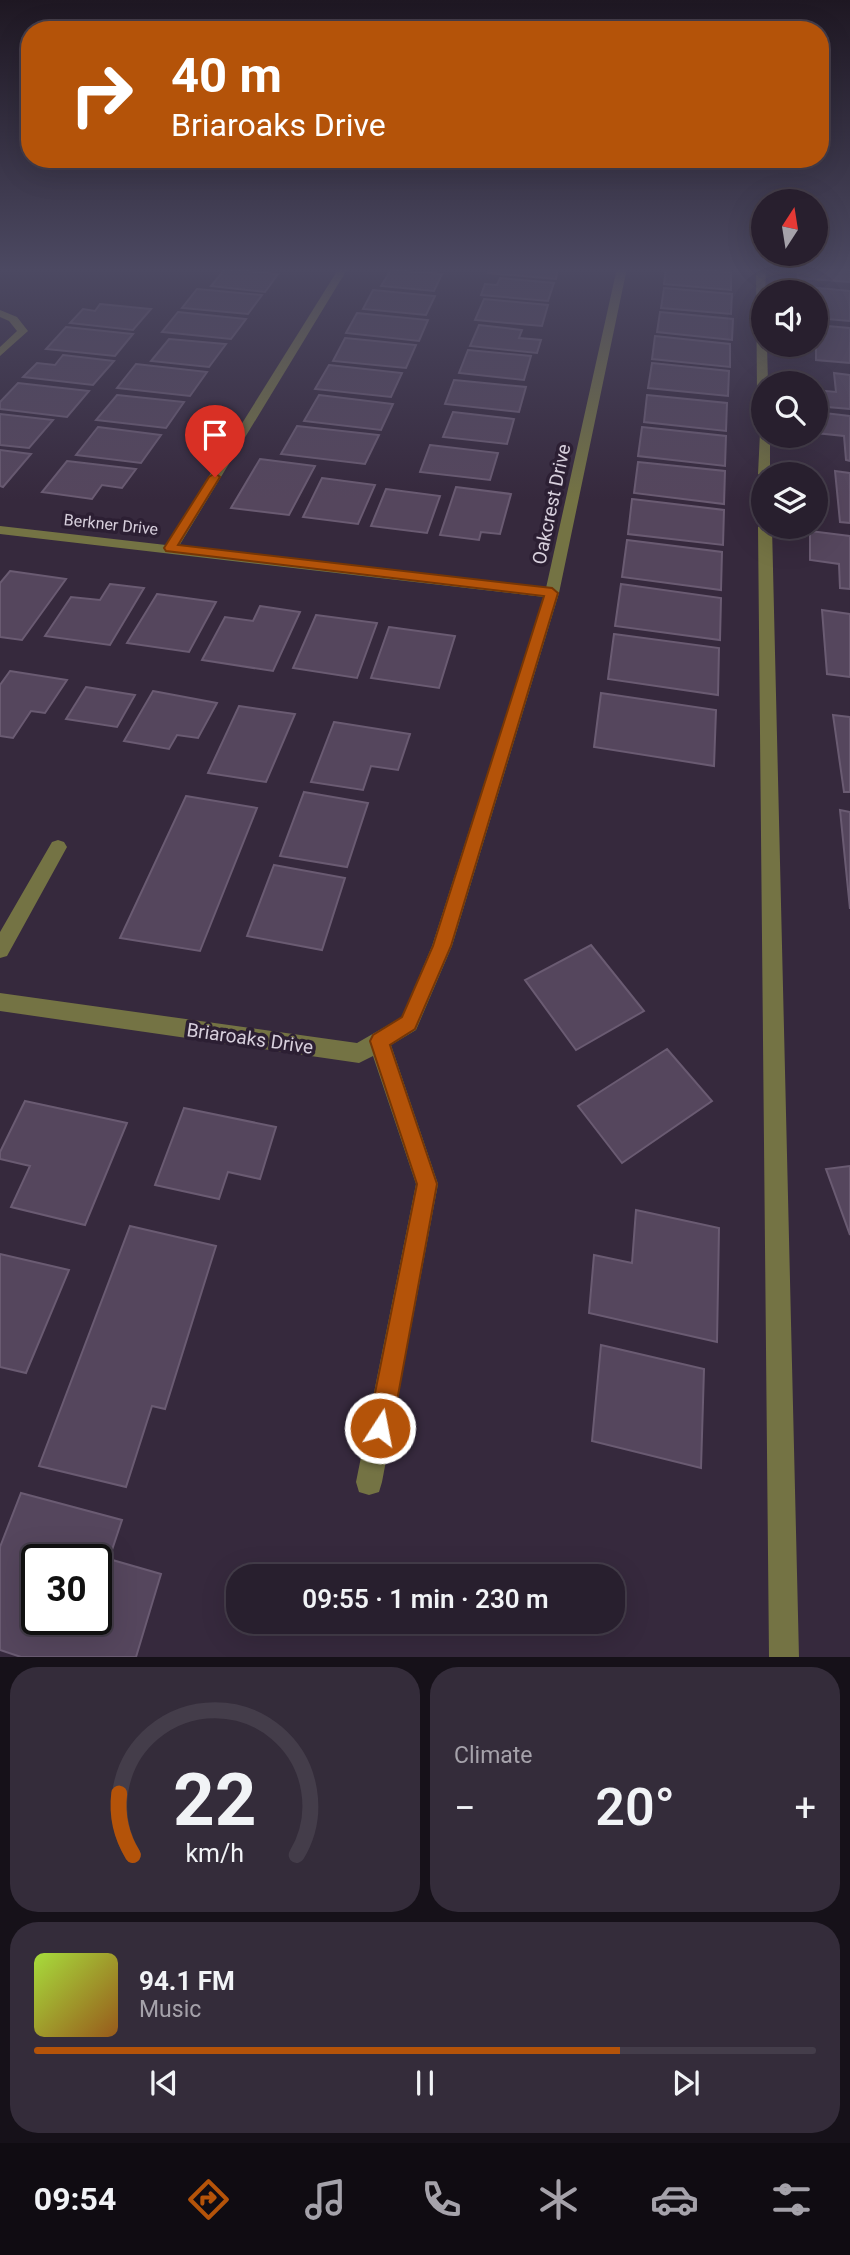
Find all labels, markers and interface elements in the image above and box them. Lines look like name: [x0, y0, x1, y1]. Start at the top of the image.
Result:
text: 40 m: [171, 47, 282, 104]
icon: right: [56, 49, 147, 140]
text: Briaroaks Drive: [171, 106, 386, 144]
north arrow: [751, 189, 828, 266]
map controls: [751, 189, 828, 539]
button: sound: [751, 280, 828, 357]
button: search: [751, 371, 828, 448]
pin: [185, 405, 245, 477]
icon: arrive: [196, 416, 234, 454]
street label: Oakcrest Drive: [527, 442, 575, 566]
button: layers: [751, 462, 828, 539]
street label: Berkner Drive: [63, 510, 159, 539]
street label: Briaroaks Drive: [185, 1018, 315, 1059]
position arrow: [343, 1391, 417, 1465]
speed limit sign: 30: [21, 1544, 112, 1635]
text: 09:55 · 1 min · 230 m: [302, 1584, 549, 1614]
text: Climate: [454, 1742, 533, 1769]
text: 22: [173, 1758, 257, 1844]
text: 20°: [595, 1777, 675, 1838]
text: −: [454, 1786, 476, 1830]
text: +: [794, 1786, 816, 1830]
text: km/h: [186, 1839, 244, 1868]
text: 94.1 FM: [139, 1966, 235, 1996]
text: Music: [139, 1996, 201, 2023]
icon: previous: [145, 2064, 183, 2102]
icon: pause: [406, 2064, 444, 2102]
icon: next: [667, 2064, 705, 2102]
icon: directions: [184, 2175, 233, 2224]
icon: music: [301, 2175, 350, 2224]
icon: phone: [417, 2175, 466, 2224]
icon: climate: [534, 2175, 583, 2224]
icon: car: [650, 2175, 699, 2224]
icon: filters: [767, 2175, 816, 2224]
text: 09:54: [34, 2180, 116, 2218]

